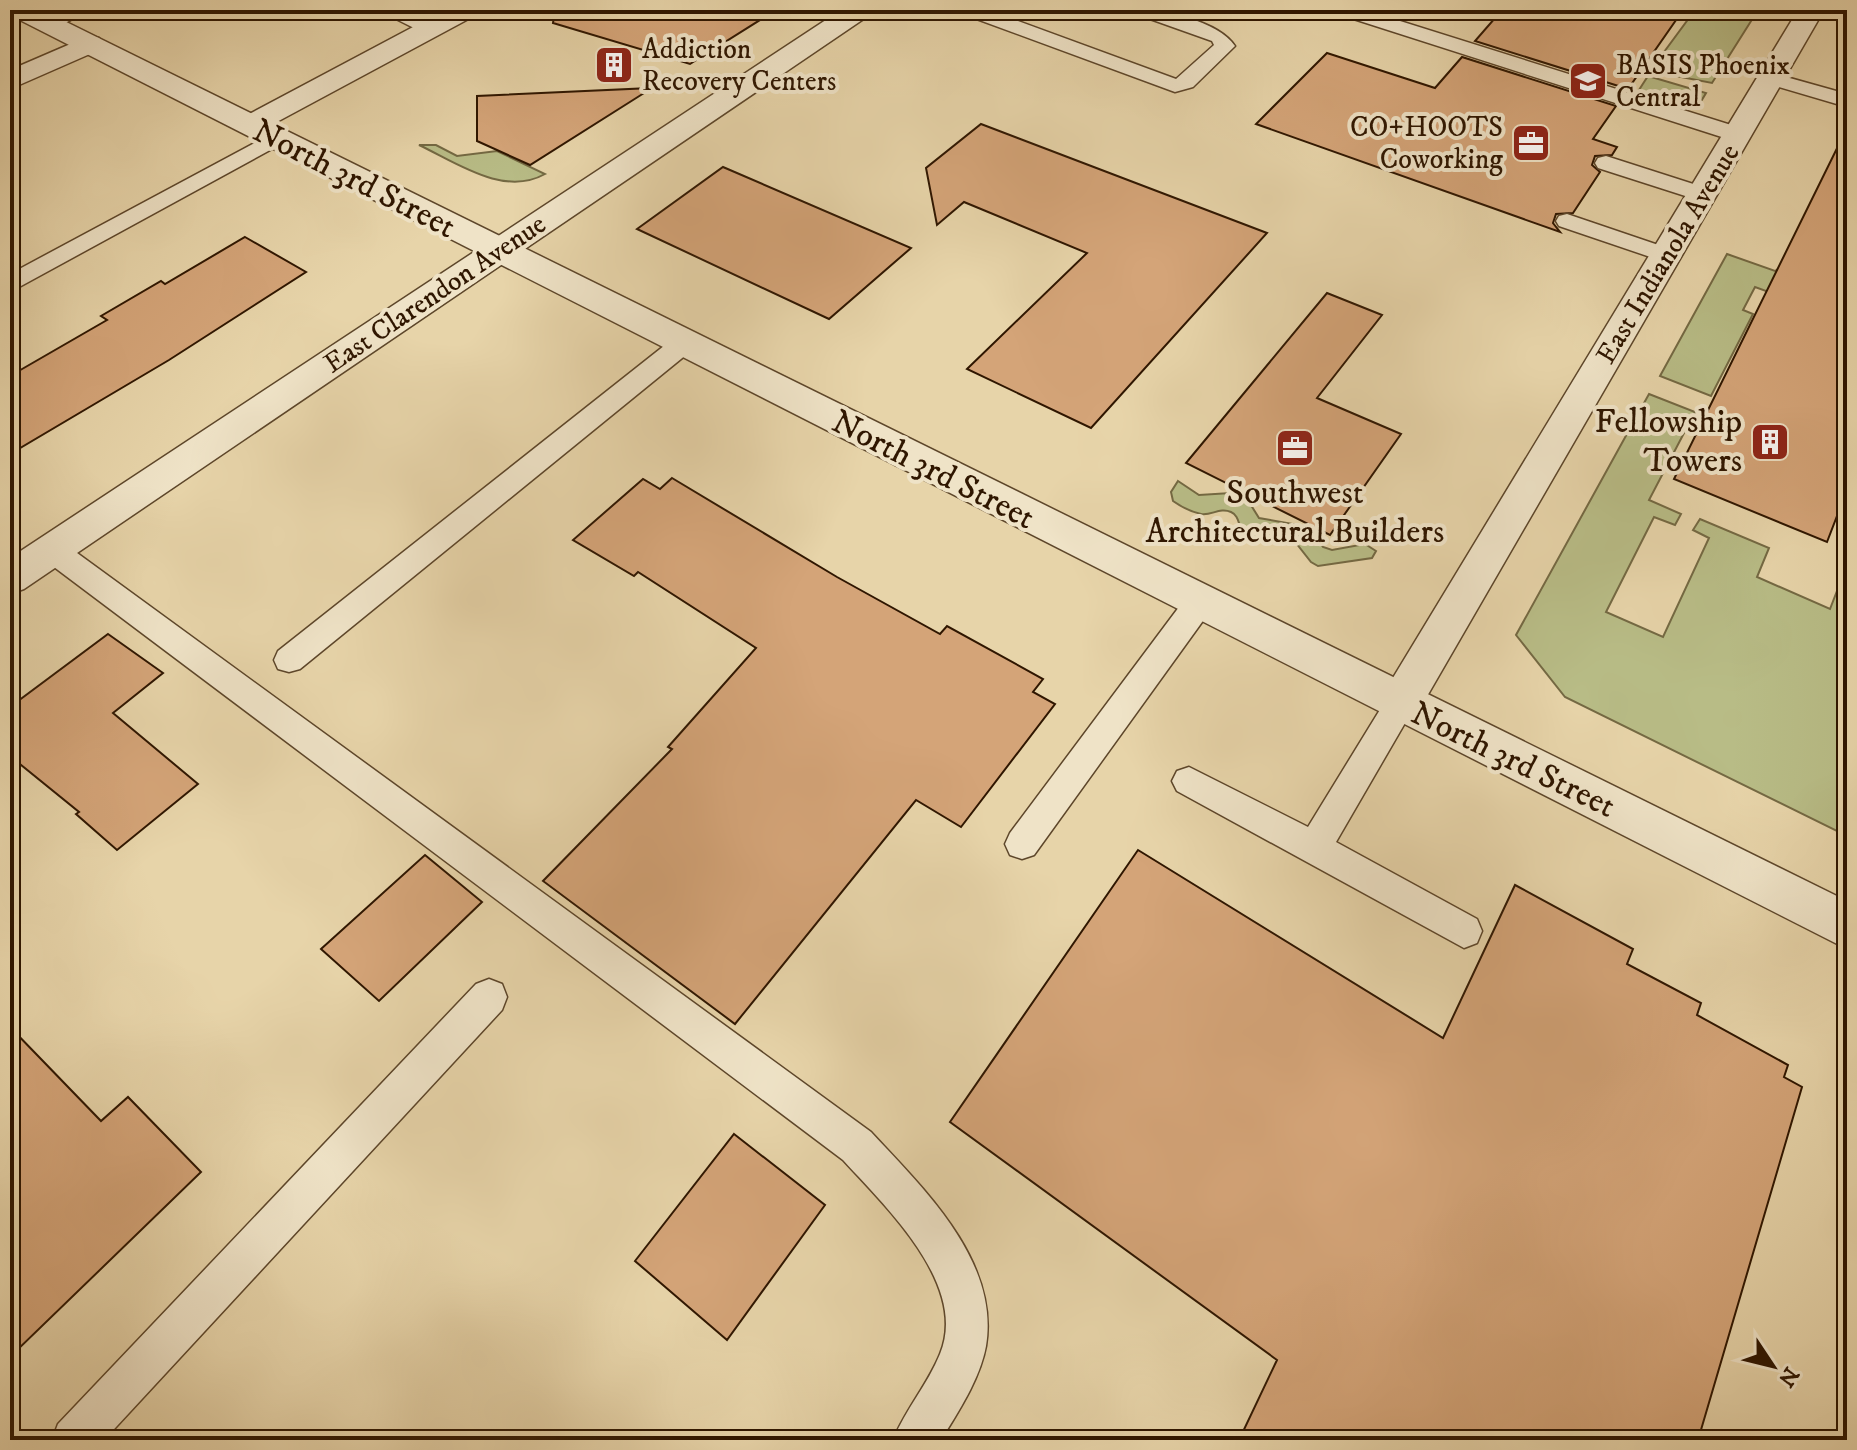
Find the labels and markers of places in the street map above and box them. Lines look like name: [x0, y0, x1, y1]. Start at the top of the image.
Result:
place label: Addiction Recovery Centers: [642, 32, 836, 99]
building icon: Addiction Recovery Centers: [593, 44, 635, 86]
place label: BASIS Phoenix Central: [1616, 48, 1790, 115]
school or university icon: BASIS Phoenix Central: [1567, 60, 1609, 102]
place label: CO+HOOTS Coworking: [1350, 110, 1503, 177]
office icon: CO+HOOTS Coworking: [1510, 122, 1552, 164]
place label: Fellowship Towers: [1594, 401, 1742, 482]
building icon: Fellowship Towers: [1749, 421, 1791, 463]
office icon: Southwest Architectural Builders: [1274, 427, 1316, 469]
place label: Southwest Architectural Builders: [1146, 472, 1444, 553]

